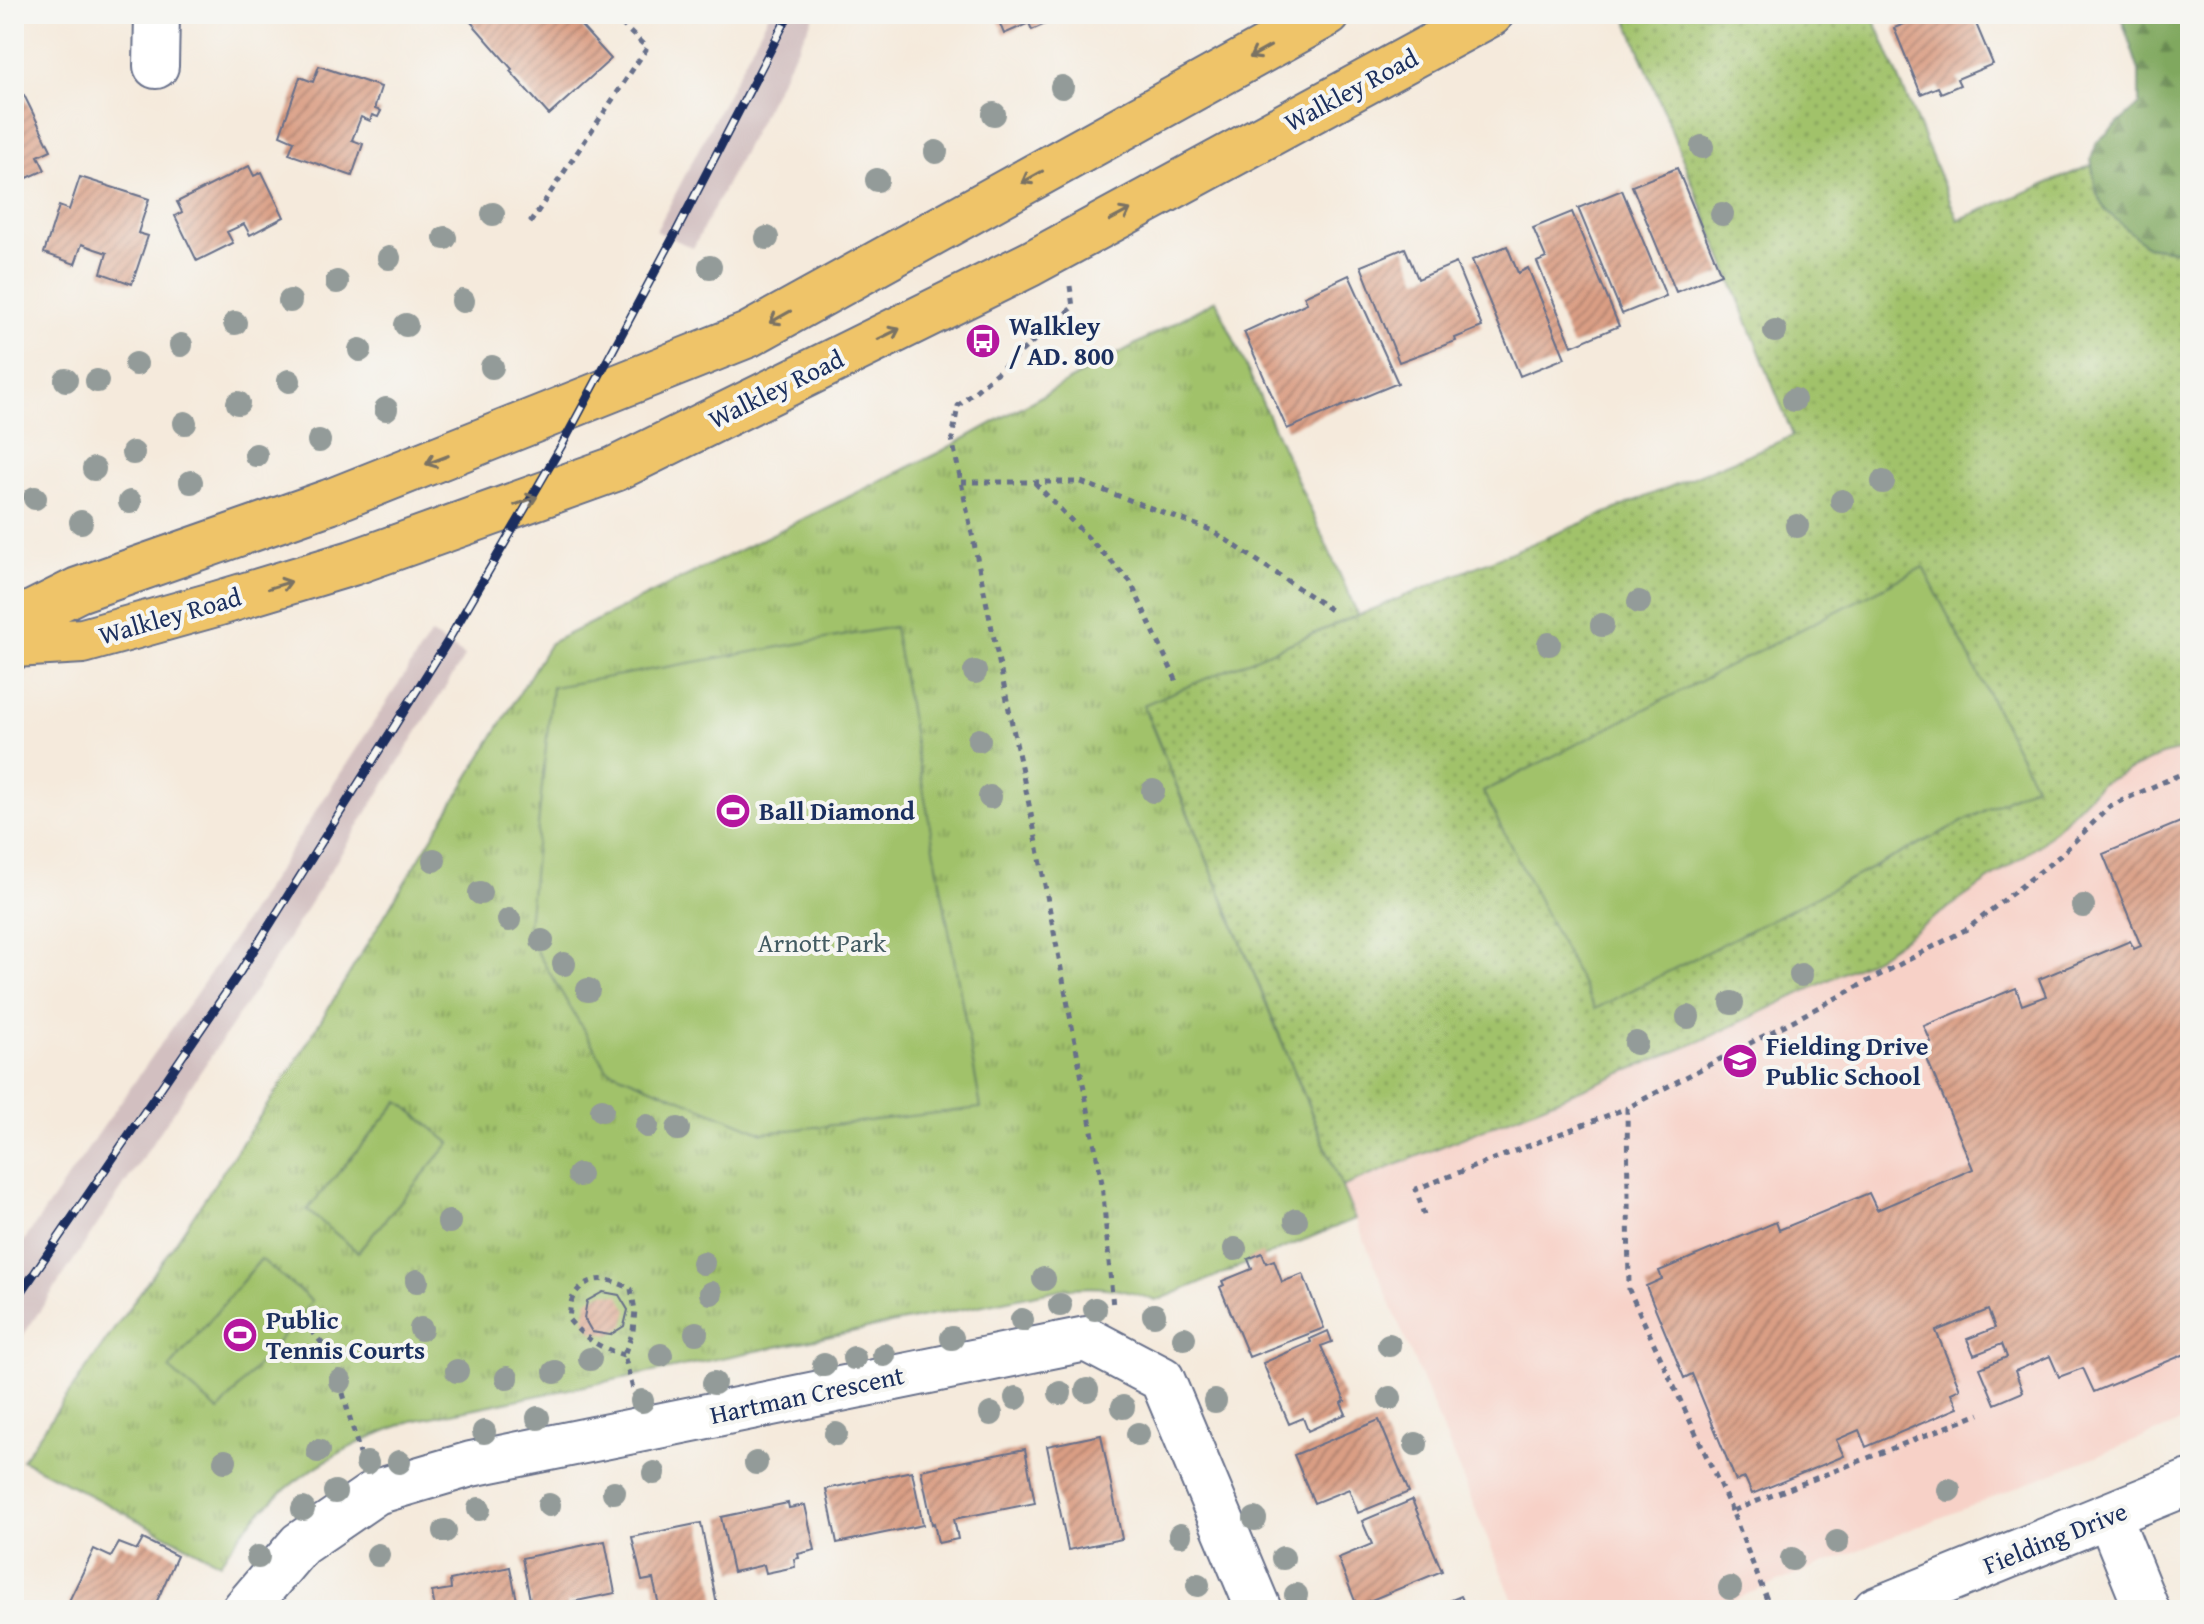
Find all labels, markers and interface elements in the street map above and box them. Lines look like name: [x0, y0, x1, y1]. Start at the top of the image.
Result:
street label: Walkley Road: [1277, 38, 1425, 141]
one-way arrow: [1248, 44, 1272, 60]
one-way arrow: [1020, 170, 1044, 185]
one-way arrow: [1108, 207, 1132, 222]
place label: Walkley / AD. 800: [1009, 306, 1114, 375]
one-way arrow: [769, 310, 793, 326]
bus stop icon: Walkley / AD. 800: [964, 322, 1002, 360]
one-way arrow: [877, 326, 901, 341]
street label: Walkley Road: [701, 339, 850, 438]
one-way arrow: [425, 454, 450, 468]
one-way arrow: [513, 492, 538, 507]
street label: Walkley Road: [94, 577, 246, 654]
one-way arrow: [267, 577, 292, 591]
place label: Ball Diamond: [759, 791, 915, 830]
sports icon: Ball Diamond: [714, 792, 752, 830]
park label: Arnott Park: [758, 923, 887, 962]
place label: Fielding Drive Public School: [1766, 1026, 1929, 1095]
school or university icon: Fielding Drive Public School: [1721, 1042, 1759, 1080]
place label: Public Tennis Courts: [266, 1300, 425, 1369]
sports icon: Public Tennis Courts: [221, 1316, 259, 1354]
street label: Hartman Crescent: [706, 1355, 908, 1434]
street label: Fielding Drive: [1977, 1491, 2133, 1584]

